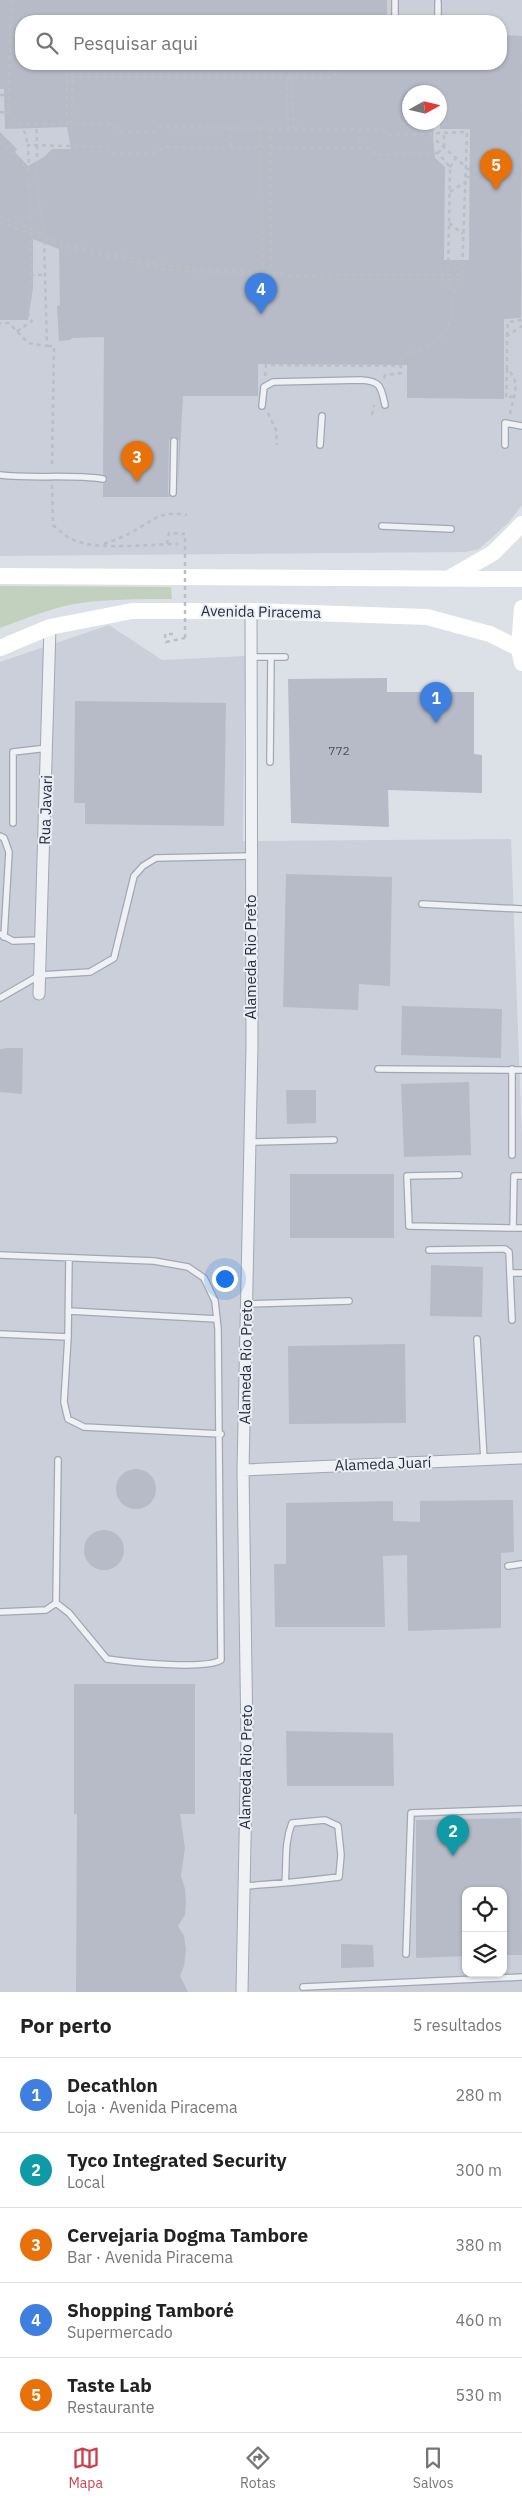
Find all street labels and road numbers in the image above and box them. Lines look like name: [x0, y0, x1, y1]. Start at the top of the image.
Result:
street label: Avenida Piracema: [201, 601, 321, 622]
street label: Rua Javari: [35, 775, 56, 845]
street label: Alameda Rio Preto: [241, 895, 260, 1019]
street label: Alameda Rio Preto: [235, 1299, 256, 1425]
street label: Alameda Juarí: [334, 1452, 432, 1475]
street label: Alameda Rio Preto: [235, 1704, 256, 1830]

